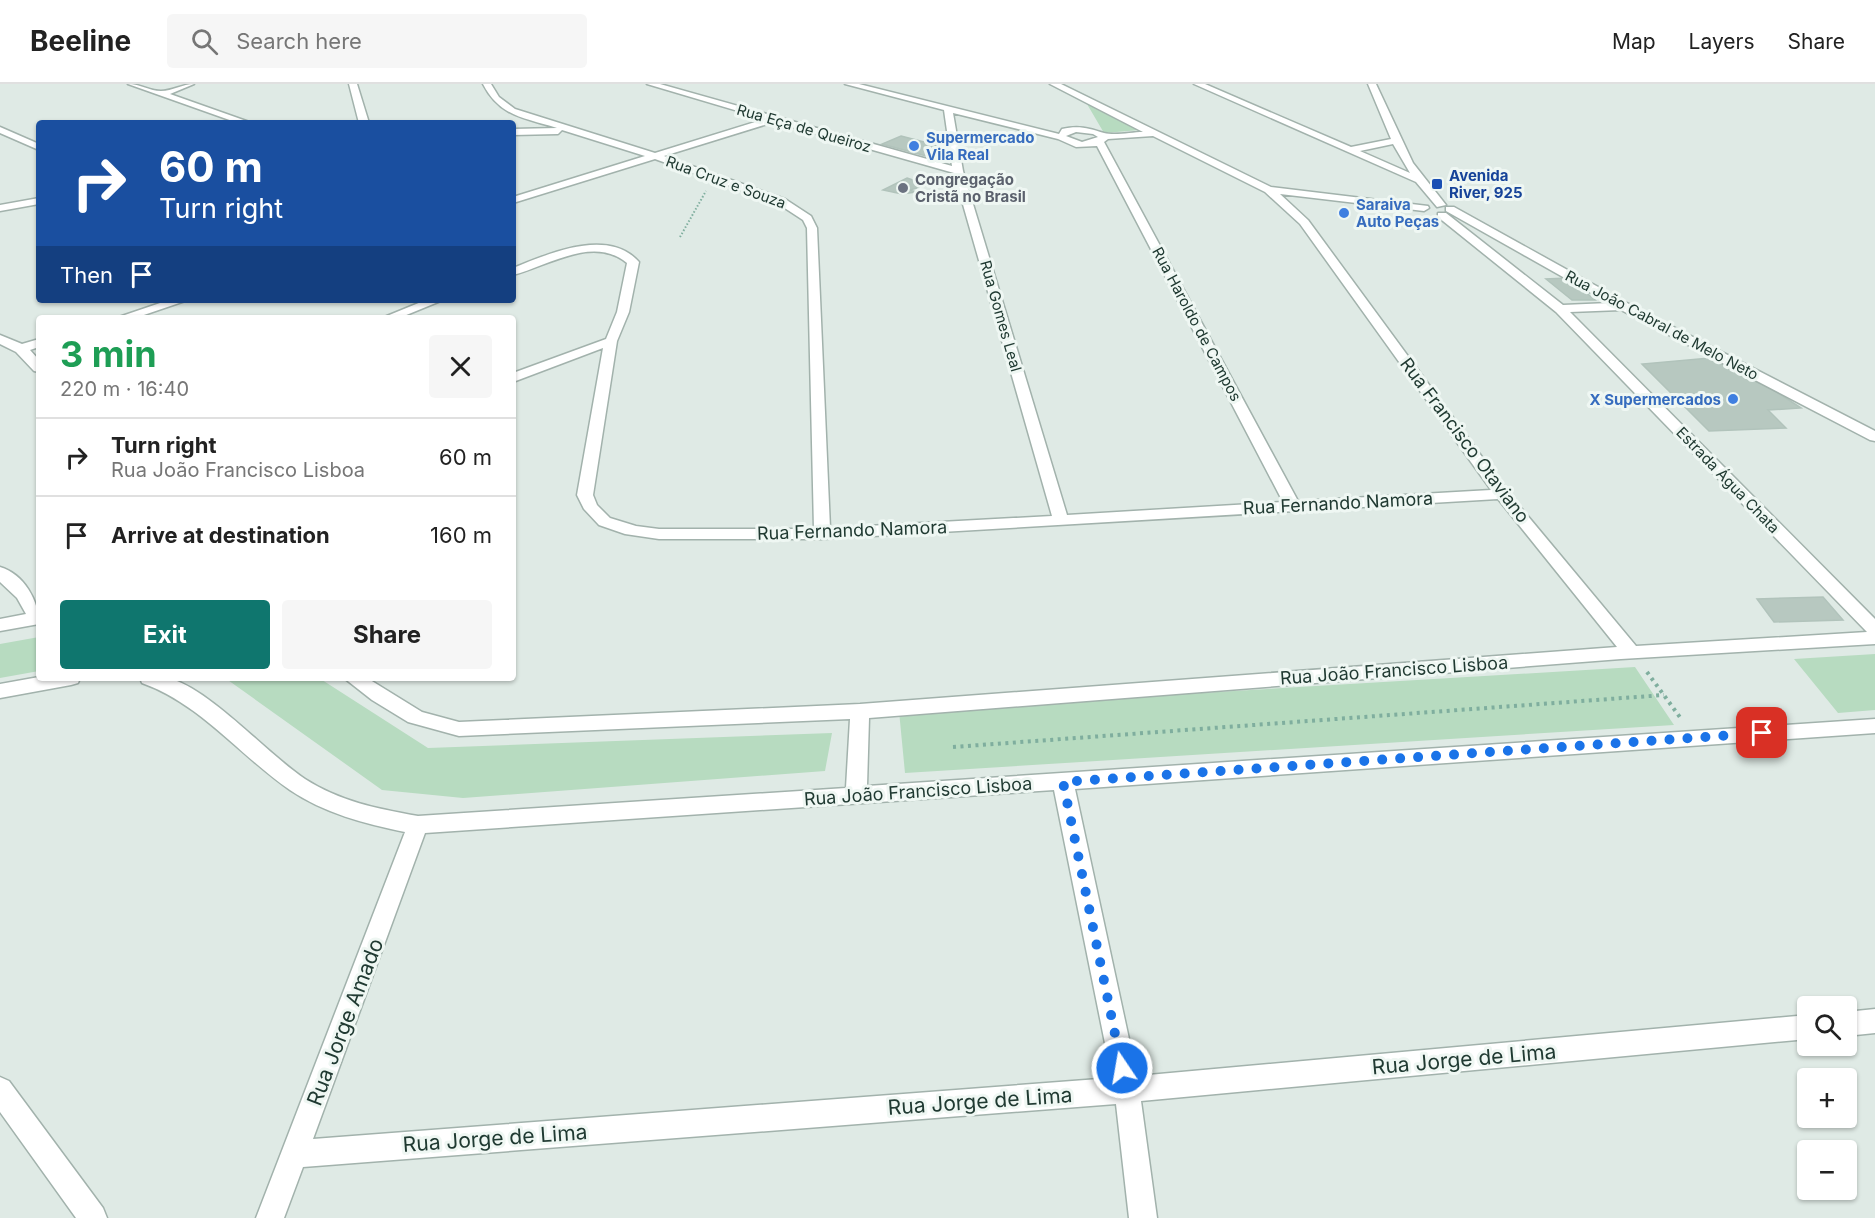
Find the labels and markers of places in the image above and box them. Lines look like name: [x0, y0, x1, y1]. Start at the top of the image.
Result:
place label: Supermercado Vila Real: [926, 128, 1034, 164]
marker: Supermercado Vila Real: [907, 139, 921, 153]
place label: Avenida River, 925: [1449, 166, 1523, 202]
place label: Congregação Cristã no Brasil: [915, 170, 1026, 206]
marker: Avenida River, 925: [1430, 177, 1444, 191]
marker: Congregação Cristã no Brasil: [896, 181, 910, 195]
place label: Saraiva Auto Peças: [1356, 195, 1439, 231]
marker: Saraiva Auto Peças: [1337, 206, 1351, 220]
place label: X Supermercados: [1590, 390, 1721, 409]
marker: X Supermercados: [1726, 392, 1740, 406]
pin: [1736, 707, 1787, 758]

